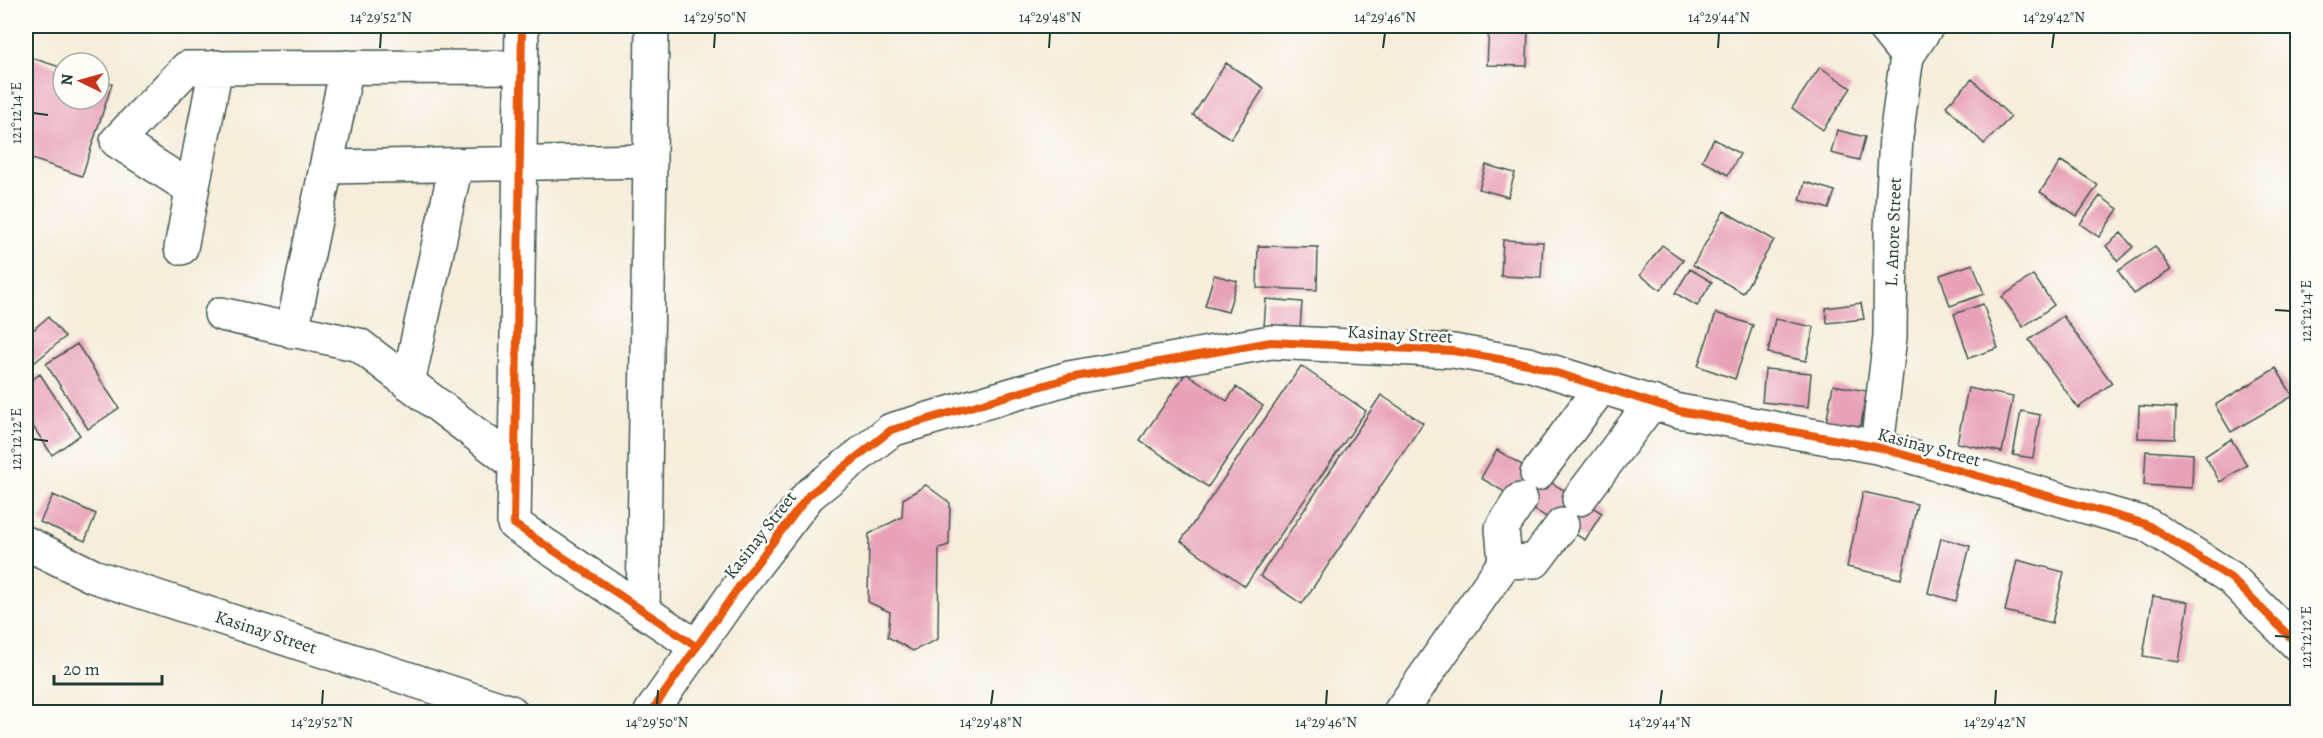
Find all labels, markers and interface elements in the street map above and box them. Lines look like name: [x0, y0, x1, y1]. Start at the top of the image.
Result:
text: 14°29'52"N: [350, 7, 412, 27]
text: 14°29'50"N: [684, 7, 747, 27]
text: 14°29'48"N: [1019, 7, 1081, 27]
text: 14°29'46"N: [1354, 7, 1416, 27]
text: 14°29'44"N: [1688, 7, 1750, 27]
text: 14°29'42"N: [2023, 7, 2085, 27]
north arrow: [51, 51, 111, 111]
text: N: [56, 73, 79, 87]
text: 121°12'14"E: [6, 82, 26, 144]
street label: L. Anore Street: [1879, 177, 1907, 287]
text: 121°12'14"E: [2296, 280, 2316, 342]
street label: Kasinay Street: [1347, 319, 1453, 349]
text: 121°12'12"E: [6, 408, 26, 470]
street label: Kasinay Street: [1875, 422, 1983, 472]
street label: Kasinay Street: [718, 486, 802, 584]
street label: Kasinay Street: [212, 604, 320, 660]
text: 121°12'12"E: [2296, 606, 2316, 668]
scale bar: [54, 648, 162, 686]
text: 20 m: [63, 657, 100, 681]
text: 14°29'52"N: [291, 712, 353, 732]
text: 14°29'50"N: [626, 712, 689, 732]
text: 14°29'48"N: [960, 712, 1022, 732]
text: 14°29'46"N: [1295, 712, 1357, 732]
text: 14°29'44"N: [1629, 712, 1691, 732]
text: 14°29'42"N: [1964, 712, 2026, 732]

